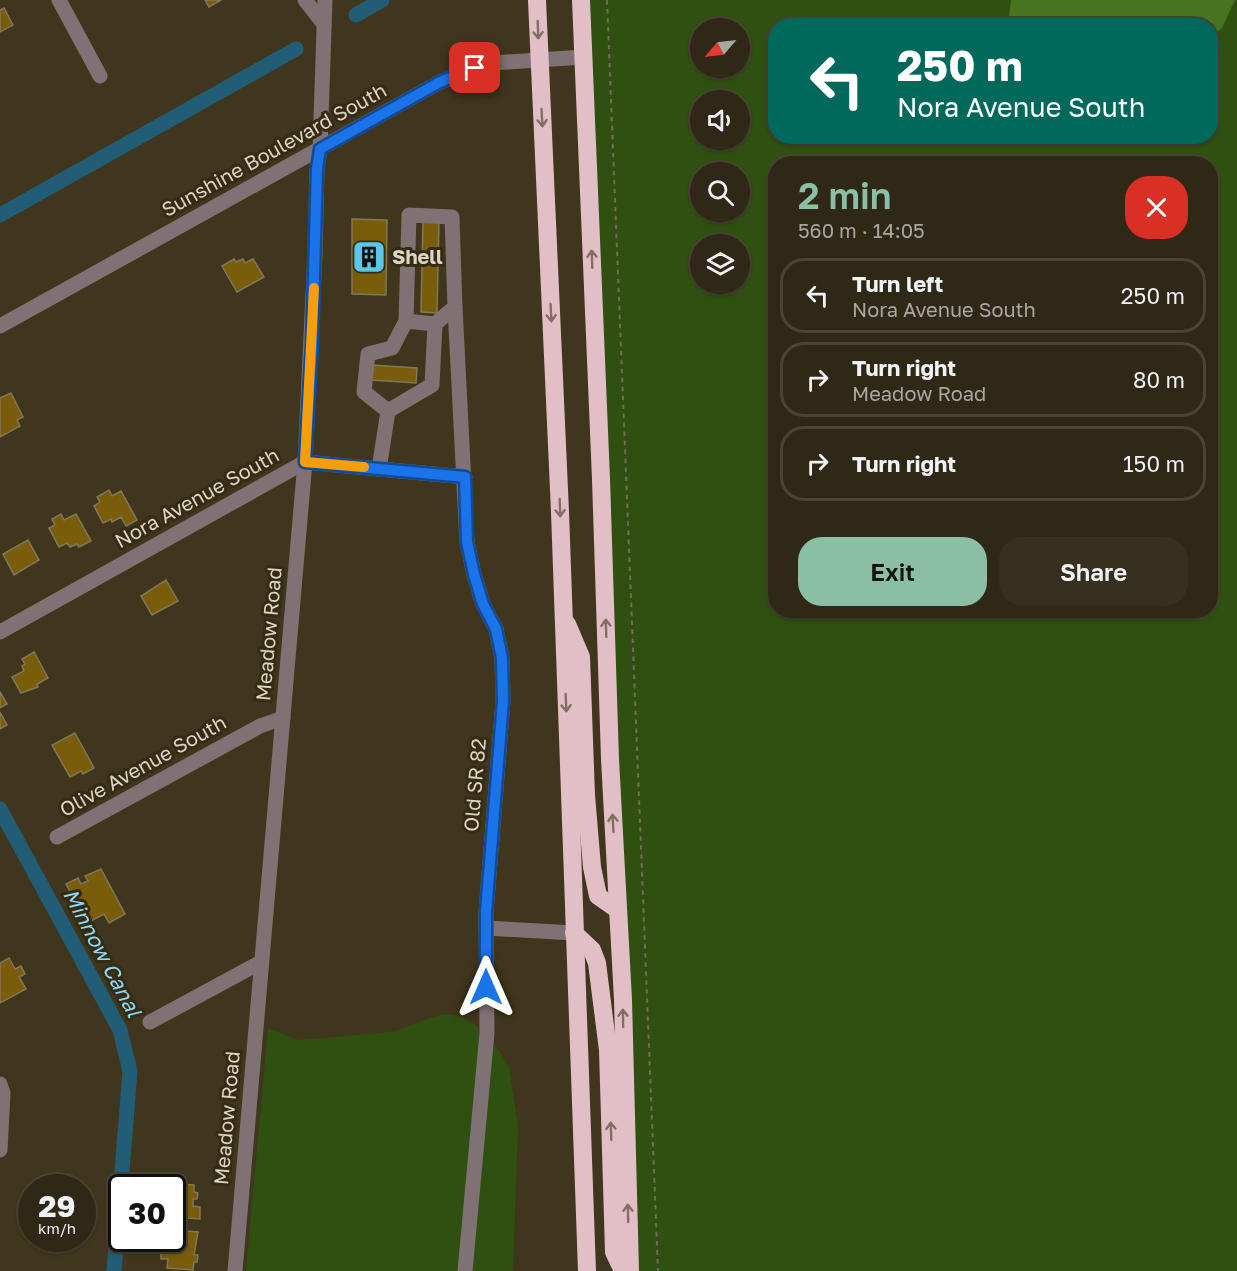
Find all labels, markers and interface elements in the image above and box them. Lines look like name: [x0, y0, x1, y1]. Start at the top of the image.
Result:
north arrow: [690, 18, 750, 78]
map controls: [690, 18, 750, 294]
one-way arrow: [533, 19, 544, 39]
text: 250 m: [897, 40, 1023, 90]
pin: [449, 42, 500, 93]
icon: left: [798, 42, 876, 120]
icon: arrive: [458, 51, 491, 84]
street label: Sunshine Boulevard South: [157, 77, 390, 221]
button: sound: [690, 90, 750, 150]
text: Nora Avenue South: [897, 91, 1145, 123]
one-way arrow: [537, 108, 548, 128]
button: search: [690, 162, 750, 222]
text: 2 min: [798, 174, 892, 217]
button: close: [1125, 176, 1188, 239]
text: 560 m · 14:05: [798, 218, 925, 242]
button: layers: [690, 234, 750, 294]
building icon: Shell: [351, 239, 387, 275]
place label: Shell: [392, 244, 443, 268]
one-way arrow: [586, 249, 597, 269]
text: Turn left: [852, 270, 943, 297]
icon: left: [801, 279, 834, 312]
text: 250 m: [1121, 282, 1185, 309]
text: Nora Avenue South: [852, 297, 1036, 321]
one-way arrow: [545, 302, 556, 322]
text: Turn right: [852, 354, 956, 381]
icon: right: [801, 363, 834, 396]
text: 80 m: [1133, 366, 1185, 393]
text: Meadow Road: [852, 381, 986, 405]
street label: Nora Avenue South: [110, 442, 283, 552]
icon: right: [801, 447, 834, 480]
text: Turn right: [852, 450, 956, 477]
text: 150 m: [1123, 450, 1185, 477]
one-way arrow: [554, 497, 565, 517]
button: Exit: [798, 537, 987, 606]
button: Share: [999, 537, 1188, 606]
street label: Meadow Road: [250, 566, 286, 702]
one-way arrow: [600, 618, 612, 638]
one-way arrow: [560, 692, 571, 712]
street label: Olive Avenue South: [55, 709, 230, 821]
street label: Old SR 82: [458, 737, 490, 833]
one-way arrow: [608, 813, 619, 833]
water label: Minnow Canal: [58, 884, 148, 1022]
position arrow: [454, 955, 518, 1019]
one-way arrow: [618, 1008, 629, 1028]
street label: Meadow Road: [208, 1050, 244, 1186]
one-way arrow: [605, 1121, 616, 1141]
speed limit sign: 30: [108, 1174, 186, 1252]
text: 29: [38, 1188, 76, 1224]
one-way arrow: [622, 1203, 634, 1223]
text: km/h: [38, 1219, 76, 1237]

